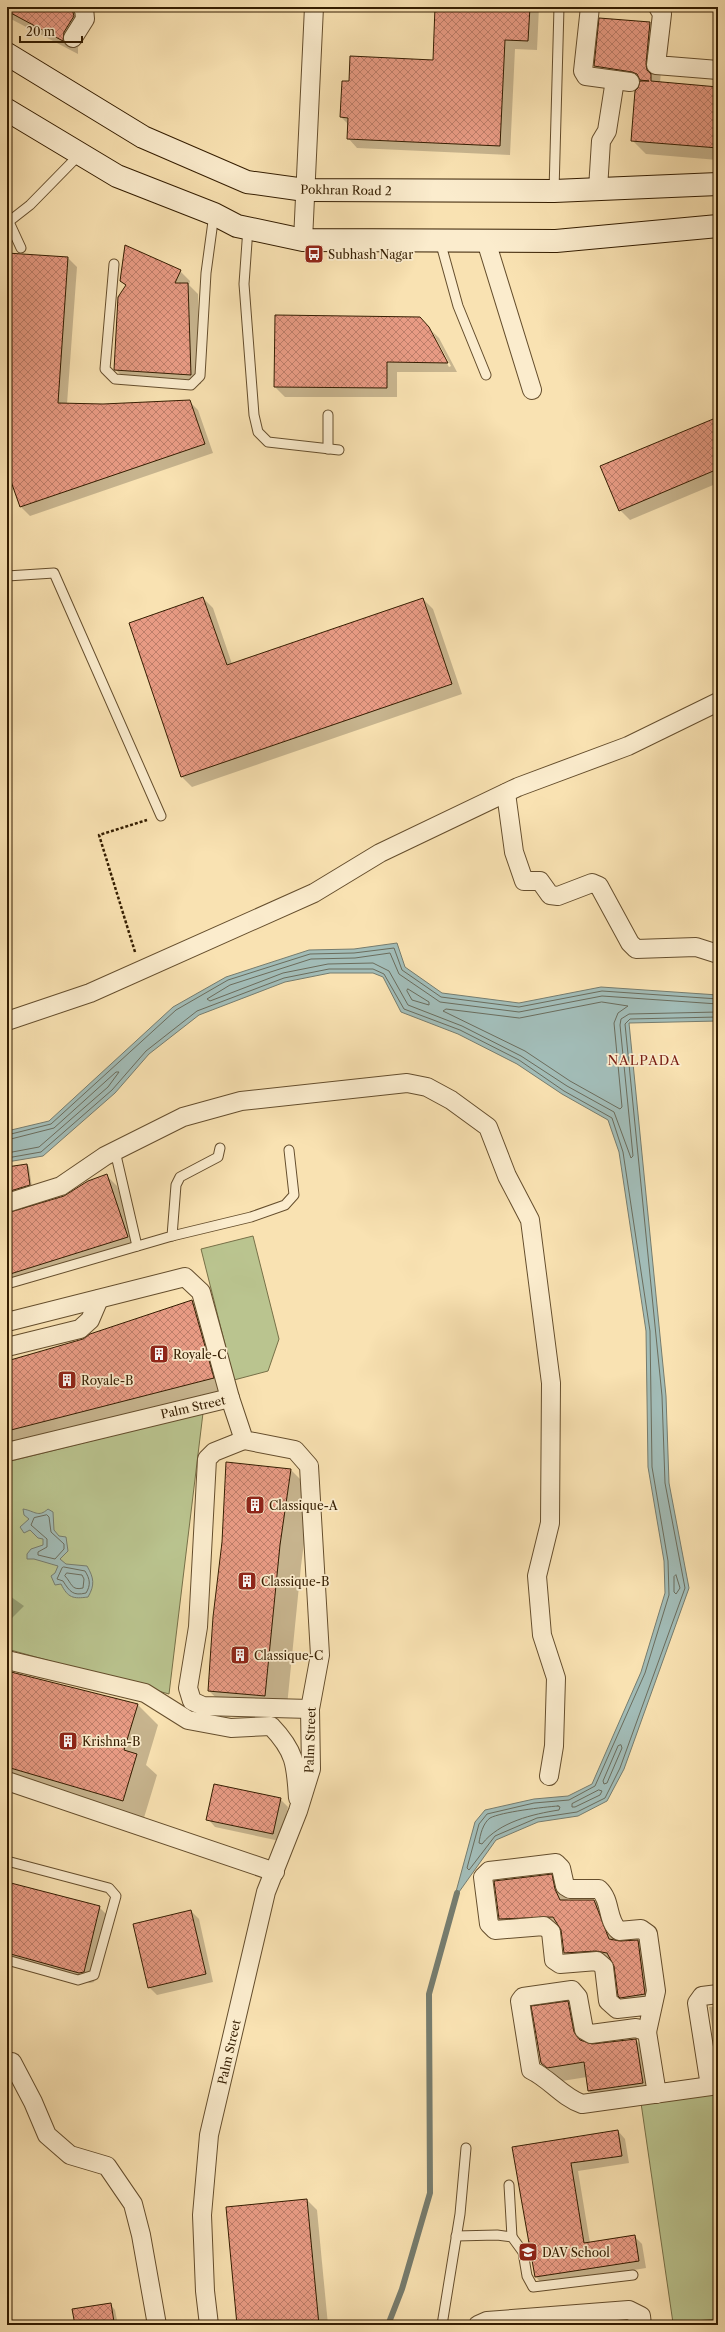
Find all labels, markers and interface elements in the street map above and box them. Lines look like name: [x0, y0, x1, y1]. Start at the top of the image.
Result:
scale bar: [20, 18, 82, 44]
text: 20 m: [26, 24, 55, 39]
street label: Pokhran Road 2: [300, 182, 392, 198]
bus stop icon: Subhash Nagar: [303, 243, 325, 265]
place label: Subhash Nagar: [328, 247, 413, 262]
district label: NALPADA: [607, 1052, 681, 1068]
building icon: Royale-C: [148, 1343, 170, 1365]
place label: Royale-C: [173, 1347, 226, 1362]
building icon: Royale-B: [56, 1369, 78, 1391]
place label: Royale-B: [81, 1373, 133, 1388]
street label: Palm Street: [159, 1392, 228, 1422]
building icon: Classique-A: [244, 1494, 266, 1516]
place label: Classique-A: [269, 1498, 339, 1513]
building icon: Classique-B: [236, 1570, 258, 1592]
place label: Classique-B: [261, 1574, 329, 1589]
building icon: Classique-C: [229, 1644, 251, 1666]
place label: Classique-C: [254, 1648, 323, 1663]
street label: Palm Street: [301, 1706, 319, 1773]
building icon: Krishna-B: [57, 1730, 79, 1752]
place label: Krishna-B: [82, 1734, 140, 1749]
street label: Palm Street: [214, 2017, 244, 2086]
school or university icon: DAV School: [517, 2241, 539, 2263]
place label: DAV School: [542, 2245, 610, 2260]

